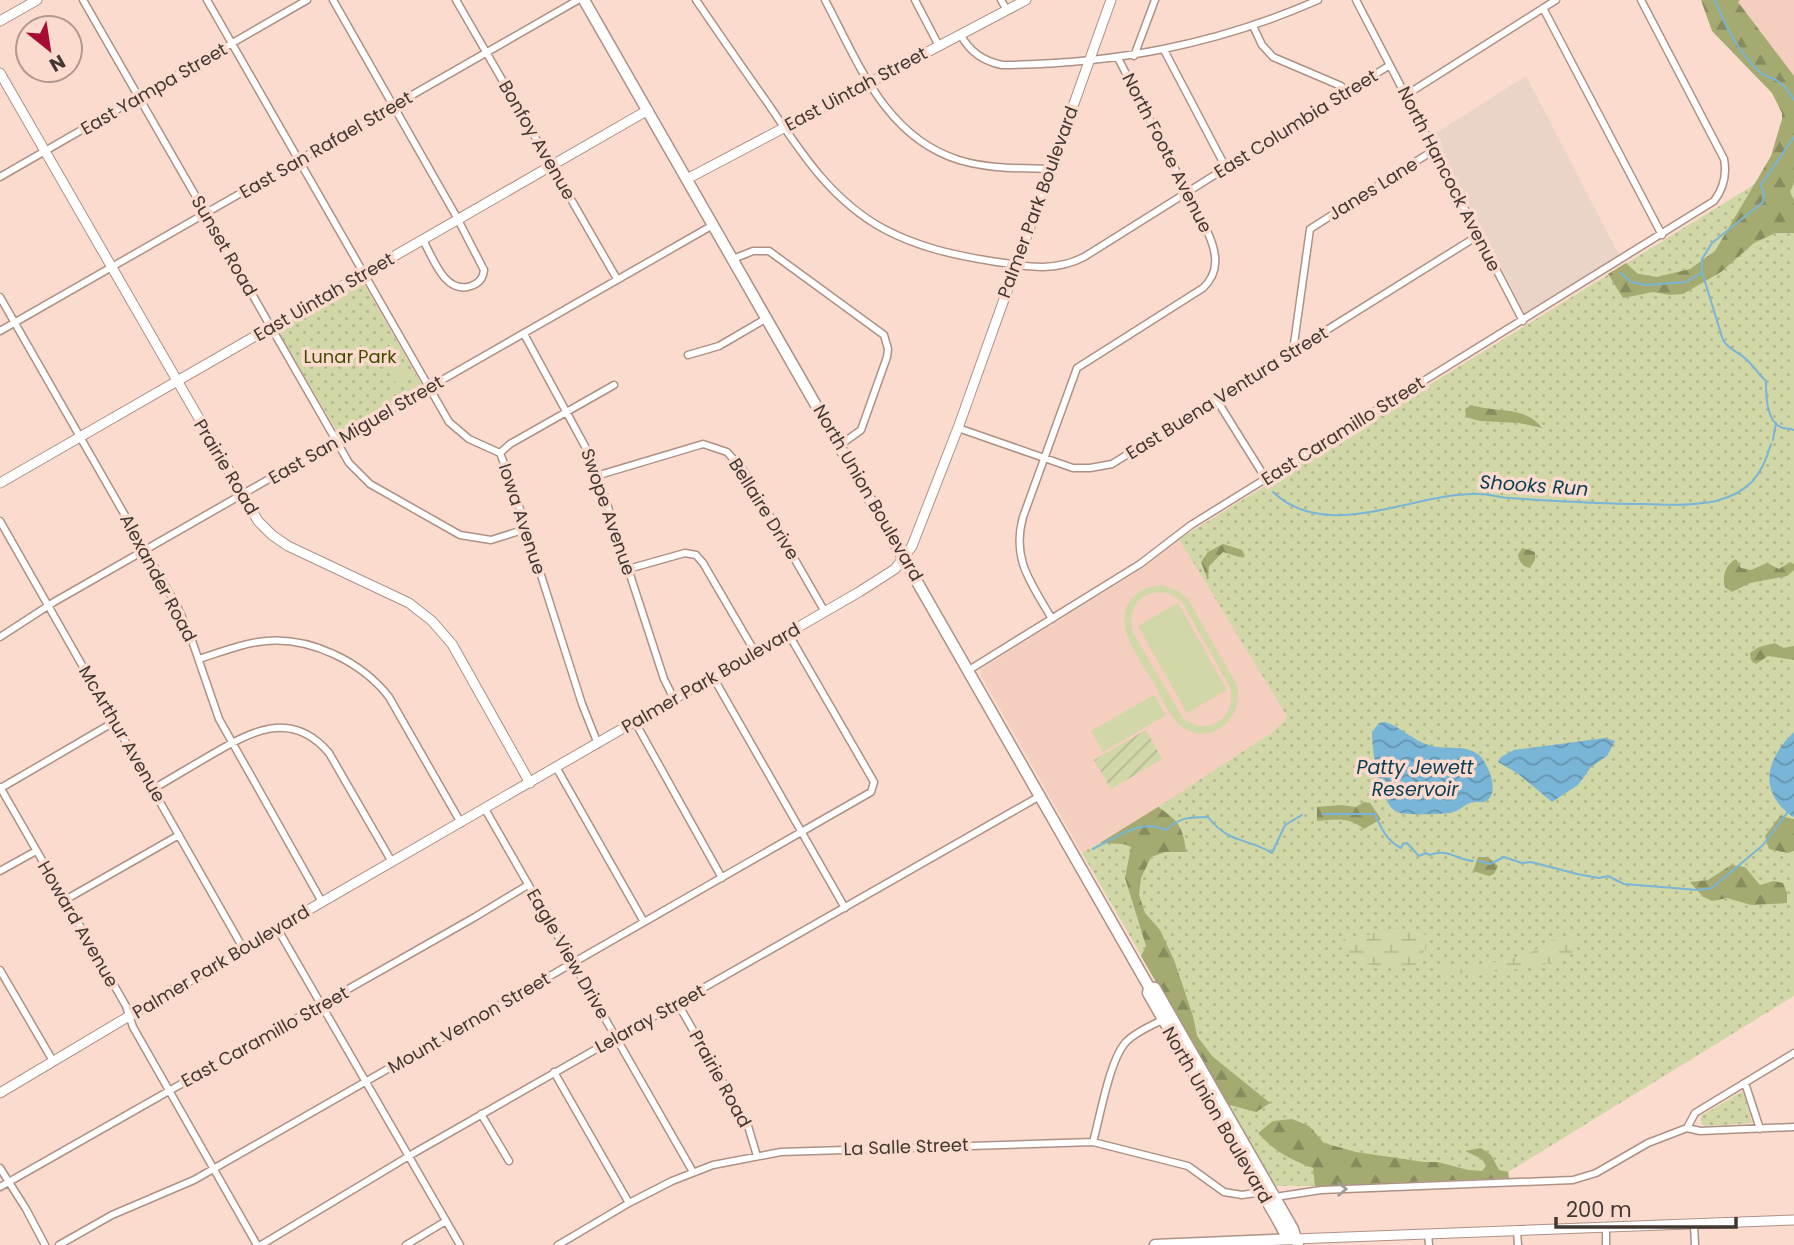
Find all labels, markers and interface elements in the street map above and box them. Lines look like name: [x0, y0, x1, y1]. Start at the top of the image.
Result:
north arrow: [14, 14, 84, 84]
street label: East Yampa Street: [76, 36, 232, 141]
street label: East Uintah Street: [780, 40, 931, 137]
text: N: [44, 48, 70, 79]
street label: East Columbia Street: [1209, 63, 1382, 184]
street label: North Foote Avenue: [1116, 69, 1219, 237]
street label: Bonfoy Avenue: [493, 75, 582, 204]
street label: North Hancock Avenue: [1392, 82, 1507, 276]
street label: East San Rafael Street: [235, 85, 417, 204]
street label: Palmer Park Boulevard: [991, 102, 1084, 301]
street label: Janes Lane: [1323, 151, 1422, 226]
street label: Sunset Road: [186, 191, 263, 301]
street label: East Uintah Street: [249, 246, 398, 347]
street label: East Buena Ventura Street: [1121, 320, 1332, 465]
park label: Lunar Park: [303, 344, 397, 369]
street label: East San Miguel Street: [264, 369, 448, 490]
street label: East Caramillo Street: [1256, 370, 1429, 491]
street label: North Union Boulevard: [807, 400, 929, 586]
street label: Prairie Road: [188, 414, 265, 519]
street label: Swope Avenue: [575, 445, 642, 579]
street label: Bellaire Drive: [723, 453, 806, 564]
street label: Iowa Avenue: [493, 460, 552, 578]
water label: Shooks Run: [1479, 468, 1589, 503]
street label: Alexander Road: [114, 509, 203, 646]
street label: Palmer Park Boulevard: [617, 616, 805, 739]
street label: McArthur Avenue: [73, 661, 172, 807]
water label: Patty Jewett Reservoir: [1356, 754, 1475, 803]
street label: Howard Avenue: [32, 856, 125, 992]
street label: Eagle View Drive: [521, 884, 616, 1023]
street label: Palmer Park Boulevard: [128, 899, 314, 1024]
street label: Mount Vernon Street: [383, 966, 554, 1079]
street label: Lelaray Street: [590, 978, 709, 1059]
street label: East Caramillo Street: [176, 980, 353, 1093]
street label: North Union Boulevard: [1156, 1022, 1278, 1208]
street label: Prairie Road: [683, 1026, 757, 1132]
street label: La Salle Street: [843, 1132, 969, 1161]
one-way arrow: [1338, 1181, 1348, 1197]
scale bar: [1556, 1186, 1736, 1230]
text: 200 m: [1566, 1195, 1632, 1224]

